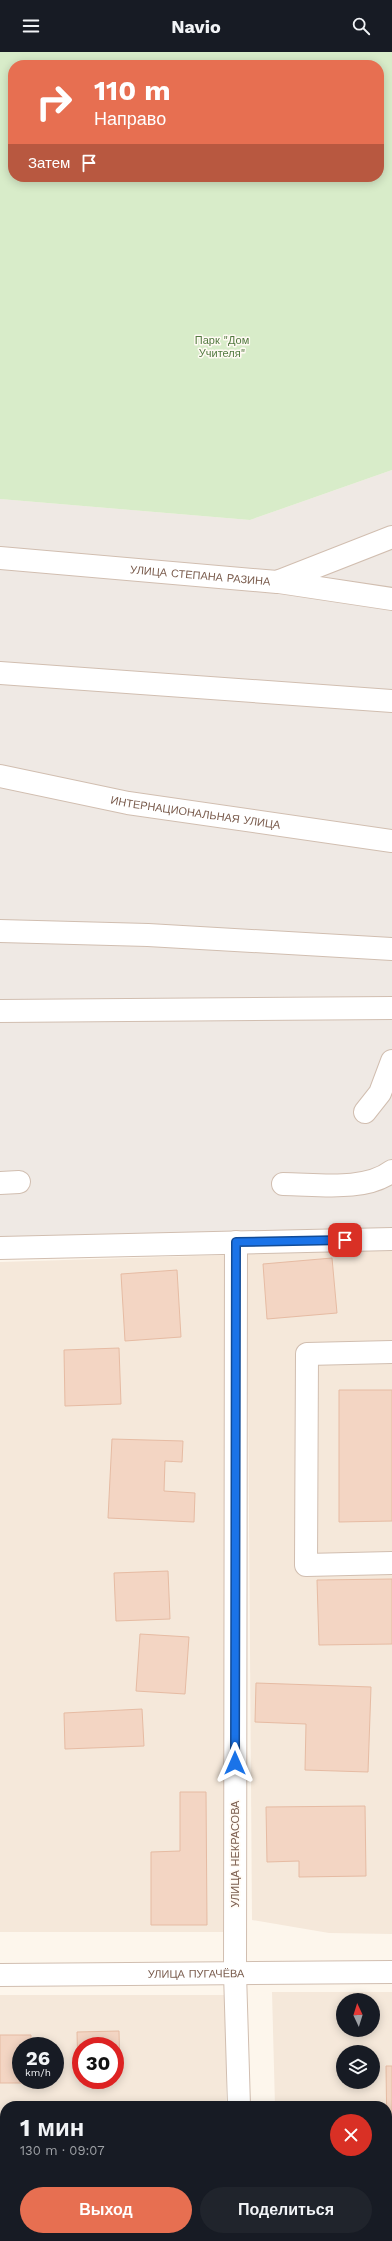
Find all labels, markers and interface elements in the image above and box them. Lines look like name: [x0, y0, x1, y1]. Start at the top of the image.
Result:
icon: menu: [20, 15, 42, 37]
icon: search: [350, 15, 372, 37]
text: Navio: [171, 16, 221, 37]
text: 110 m: [94, 74, 171, 107]
icon: right: [28, 76, 80, 128]
text: Направо: [94, 108, 166, 129]
icon: arrive: [78, 152, 100, 174]
text: Затем: [28, 154, 70, 172]
park label: Парк "Дом Учителя": [195, 334, 249, 360]
street label: УЛИЦА СТЕПАНА РАЗИНА: [130, 563, 272, 588]
street label: ИНТЕРНАЦИОНАЛЬНАЯ УЛИЦА: [110, 793, 282, 831]
pin: [328, 1223, 362, 1257]
icon: arrive: [334, 1229, 356, 1251]
position arrow: [214, 1742, 256, 1784]
street label: УЛИЦА НЕКРАСОВА: [229, 1800, 242, 1907]
street label: УЛИЦА ПУГАЧЁВА: [148, 1967, 245, 1980]
north arrow: [336, 1993, 380, 2037]
map controls: [336, 1993, 380, 2089]
speed limit sign: 30: [72, 2037, 124, 2089]
button: layers: [336, 2045, 380, 2089]
text: 26: [26, 2046, 50, 2070]
text: km/h: [25, 2067, 51, 2078]
text: 1 мин: [20, 2114, 84, 2142]
button: close: [330, 2114, 372, 2156]
text: 130 m · 09:07: [20, 2143, 104, 2158]
button: Выход: [20, 2187, 192, 2233]
button: Поделиться: [200, 2187, 372, 2233]

